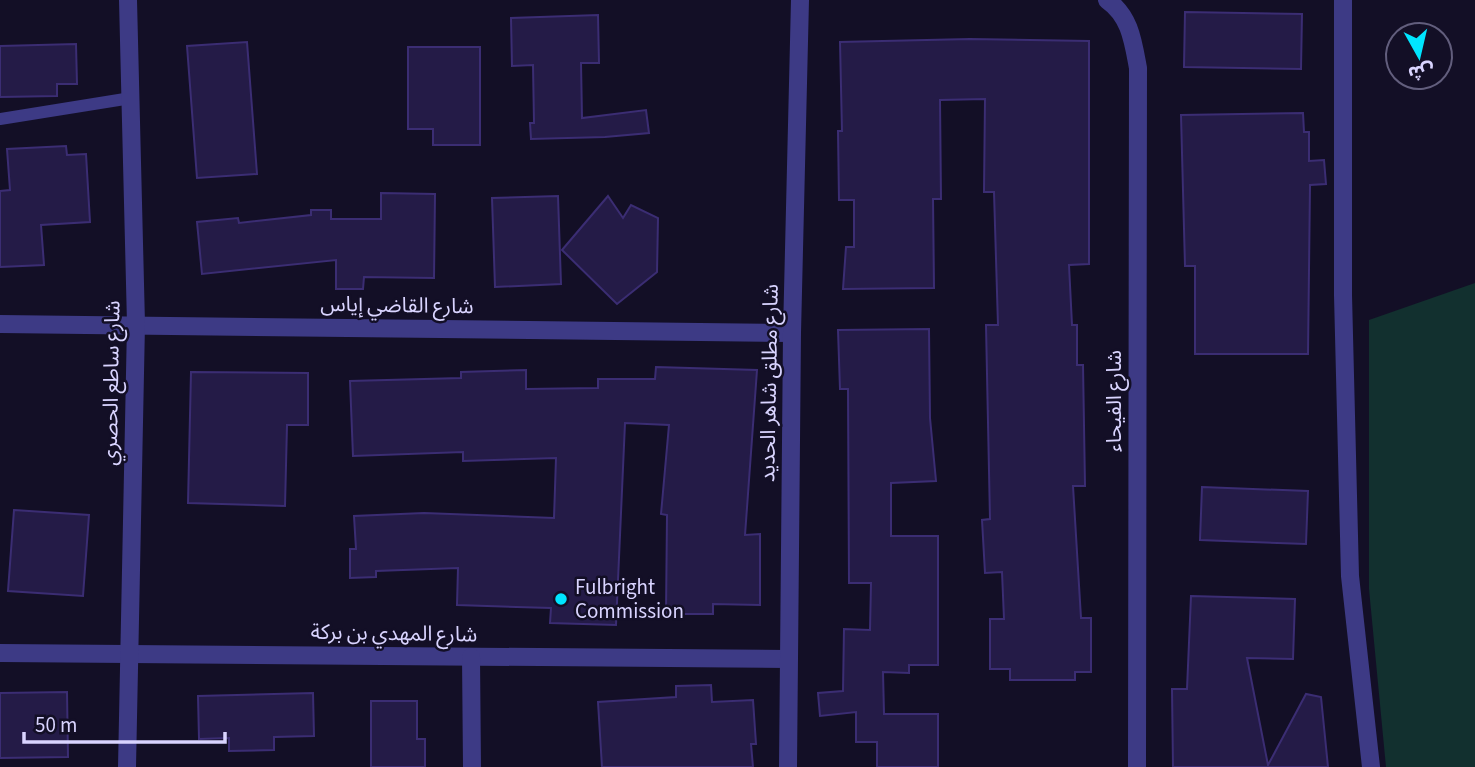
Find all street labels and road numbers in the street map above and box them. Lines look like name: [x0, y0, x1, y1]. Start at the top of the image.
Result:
street label: شارع مطلق شاهر الحديد: [752, 284, 786, 482]
street label: شارع القاضي إياس: [320, 289, 474, 322]
street label: شارع ساطع الحصري: [95, 300, 128, 466]
street label: شارع الفيحاء: [1099, 350, 1129, 452]
street label: شارع المهدي بن بركة: [310, 617, 478, 650]

